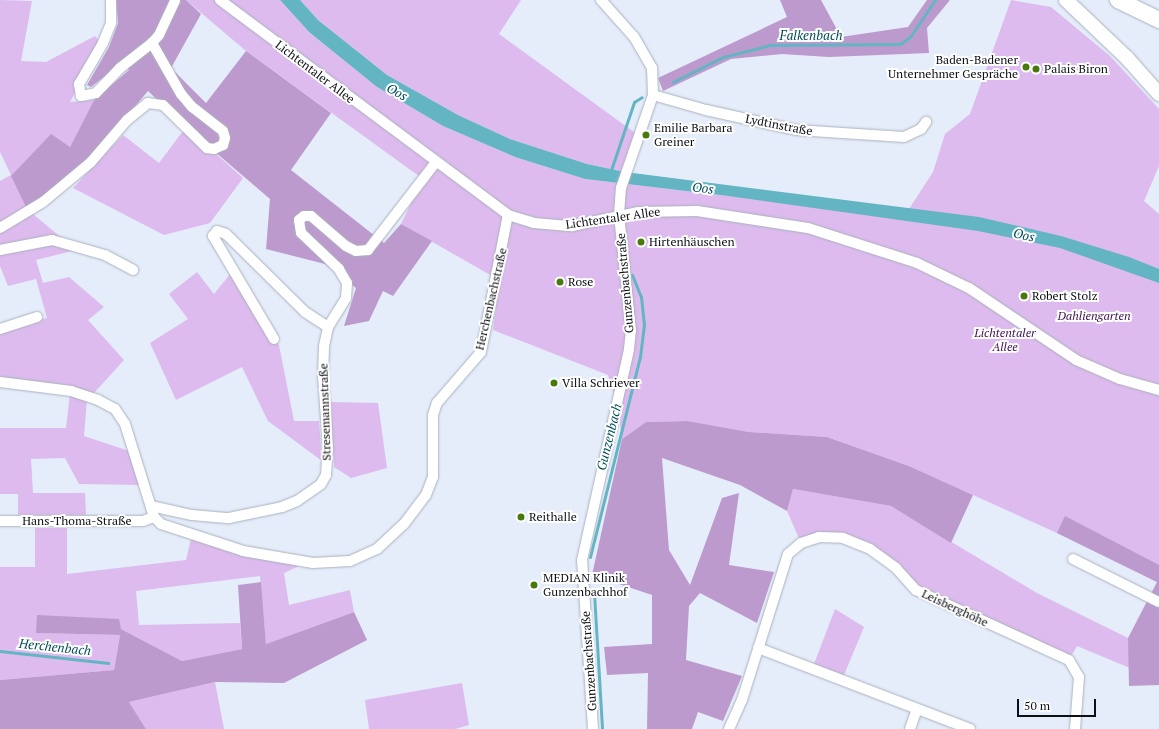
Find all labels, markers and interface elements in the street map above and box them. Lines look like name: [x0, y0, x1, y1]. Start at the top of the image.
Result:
water label: Falkenbach: [779, 27, 843, 43]
street label: Lichtentaler Allee: [272, 37, 358, 107]
place label: Baden-Badener Unternehmer Gespräche: [888, 53, 1018, 81]
marker: Baden-Badener Unternehmer Gespräche: [1021, 62, 1031, 72]
place label: Palais Biron: [1044, 62, 1108, 76]
marker: Palais Biron: [1031, 64, 1041, 74]
water label: Oos: [384, 80, 410, 104]
street label: Lydtinstraße: [744, 111, 814, 139]
place label: Emilie Barbara Greiner: [654, 121, 732, 149]
marker: Emilie Barbara Greiner: [641, 130, 651, 140]
water label: Oos: [691, 179, 715, 197]
street label: Lichtentaler Allee: [565, 204, 661, 232]
water label: Oos: [1012, 225, 1036, 245]
street label: Gunzenbachstraße: [613, 232, 637, 334]
place label: Hirtenhäuschen: [649, 235, 735, 249]
marker: Hirtenhäuschen: [636, 237, 646, 247]
street label: Herchenbachstraße: [472, 247, 510, 351]
place label: Rose: [568, 275, 593, 289]
marker: Rose: [555, 277, 565, 287]
place label: Robert Stolz: [1032, 289, 1098, 303]
marker: Robert Stolz: [1019, 291, 1029, 301]
park label: Dahliengarten: [1057, 309, 1131, 323]
park label: Lichtentaler Allee: [974, 326, 1036, 354]
street label: Stresemannstraße: [316, 363, 334, 461]
place label: Villa Schriever: [562, 376, 640, 390]
marker: Villa Schriever: [549, 378, 559, 388]
water label: Gunzenbach: [593, 402, 625, 472]
place label: Reithalle: [529, 510, 577, 524]
marker: Reithalle: [516, 512, 526, 522]
street label: Hans-Thoma-Straße: [22, 514, 132, 528]
place label: MEDIAN Klinik Gunzenbachhof: [543, 571, 627, 599]
marker: MEDIAN Klinik Gunzenbachhof: [528, 579, 540, 591]
street label: Leisberghöhe: [919, 586, 991, 630]
street label: Gunzenbachstraße: [578, 610, 600, 712]
water label: Herchenbach: [18, 635, 92, 659]
scale bar: [1019, 691, 1098, 717]
text: 50 m: [1024, 698, 1050, 713]

